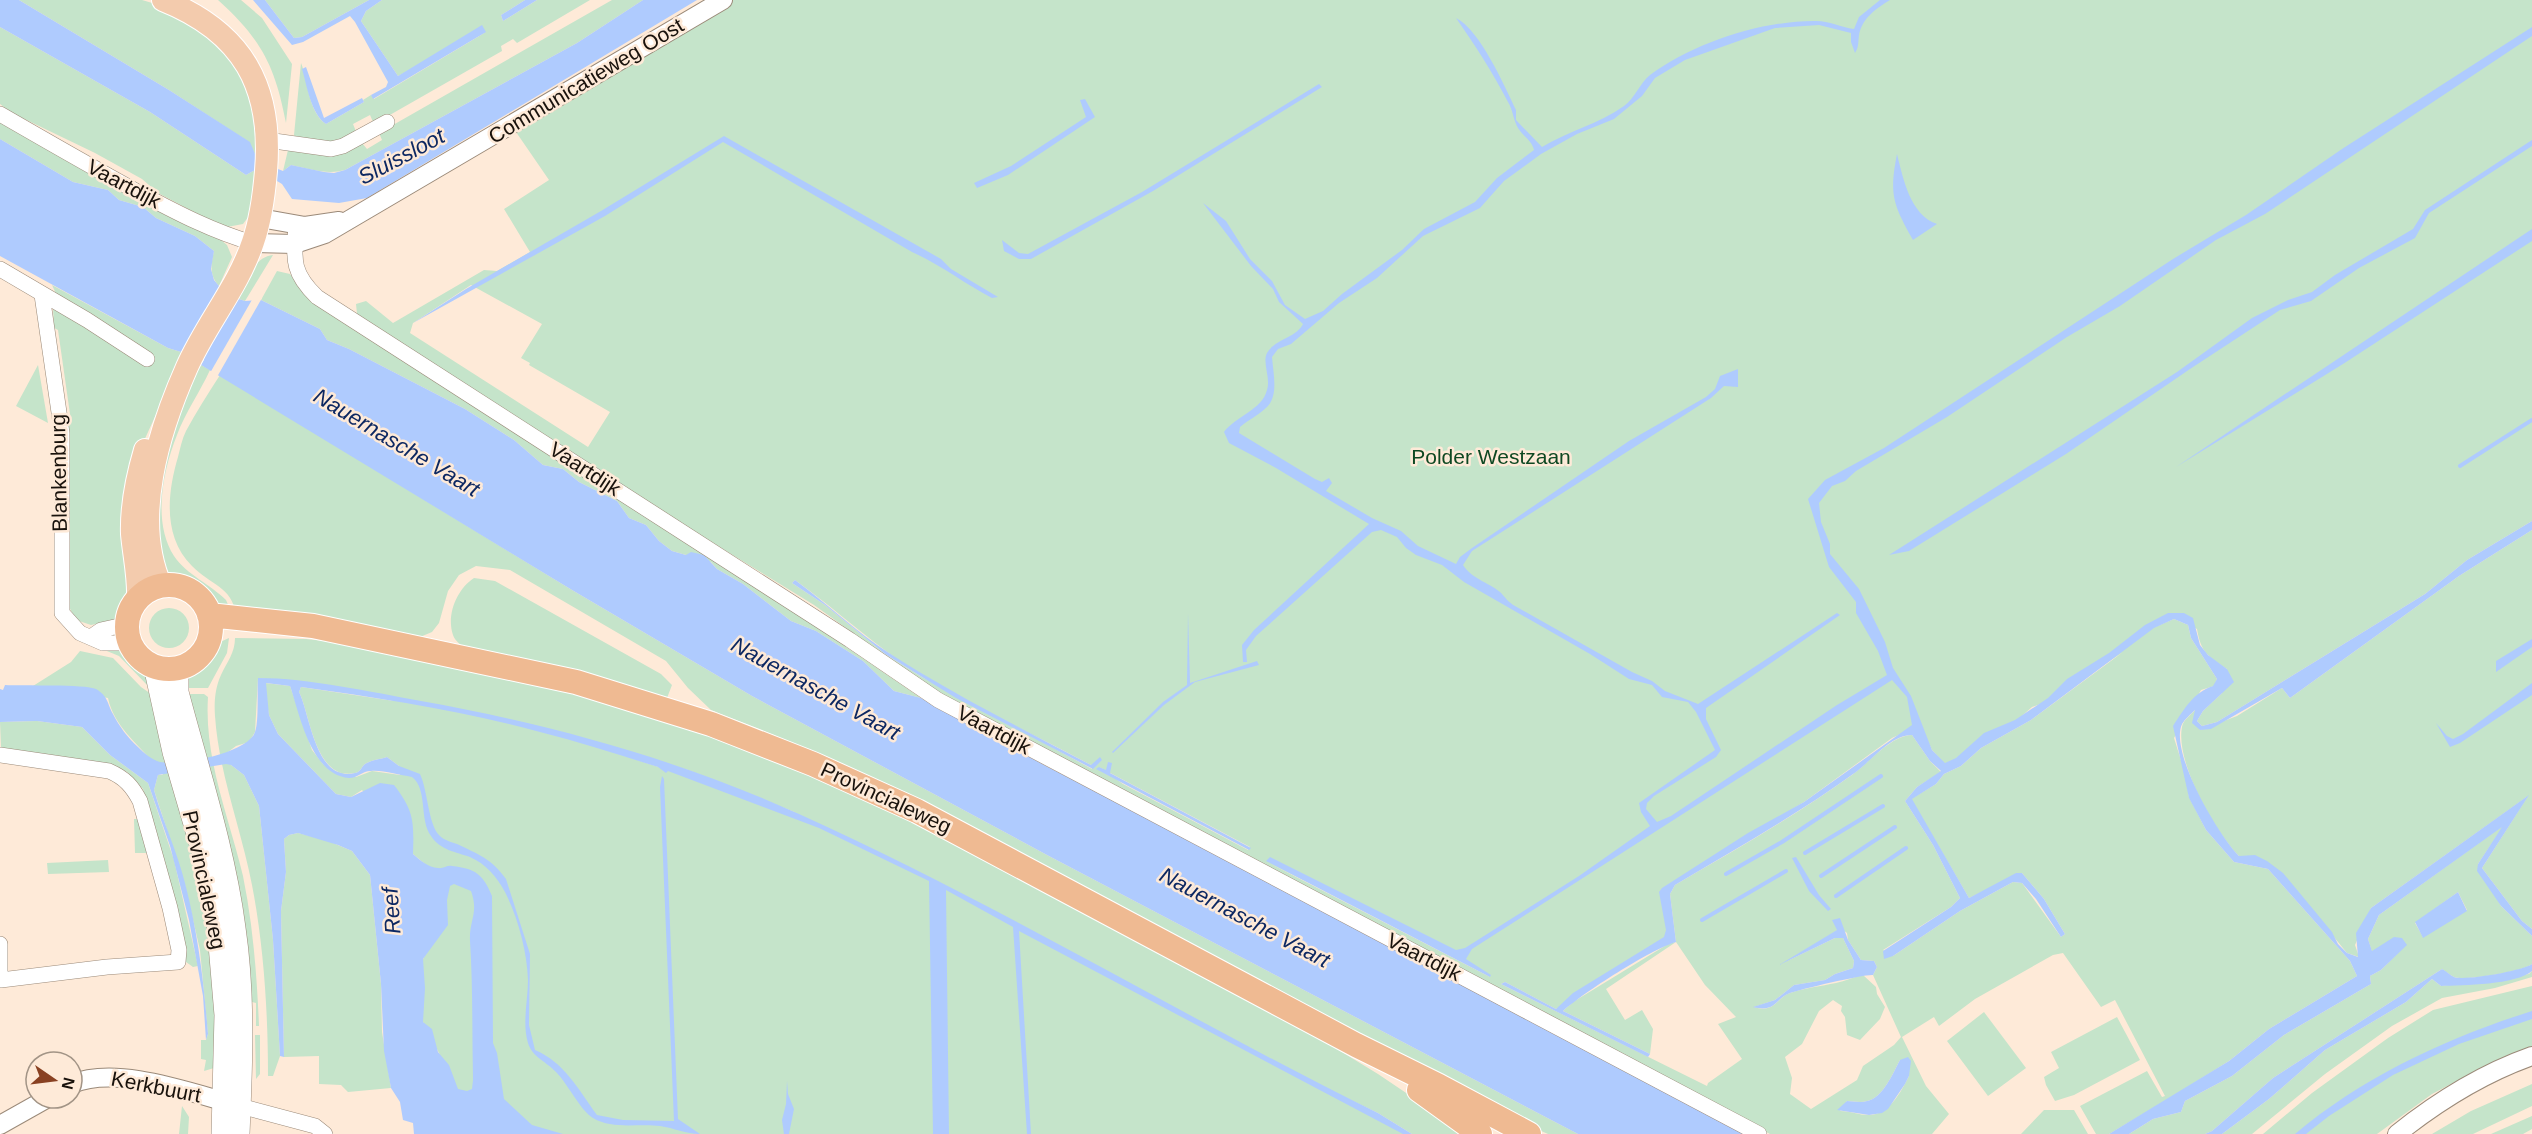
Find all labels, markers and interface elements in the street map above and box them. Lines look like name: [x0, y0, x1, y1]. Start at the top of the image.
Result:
street label: Communicatieweg Oost: [484, 13, 687, 148]
water label: Sluissloot: [354, 123, 449, 190]
street label: Vaartdijk: [83, 155, 165, 213]
water label: Nauernasche Vaart: [309, 383, 485, 502]
street label: Blankenburg: [46, 414, 71, 532]
street label: Vaartdijk: [545, 437, 626, 500]
park label: Polder Westzaan: [1411, 445, 1571, 468]
water label: Nauernasche Vaart: [727, 632, 905, 746]
street label: Vaartdijk: [953, 701, 1035, 759]
street label: Provincialeweg: [817, 757, 955, 838]
street label: Provincialeweg: [179, 808, 230, 951]
water label: Nauernasche Vaart: [1156, 862, 1335, 973]
water label: Reef: [377, 884, 406, 935]
street label: Vaartdijk: [1383, 928, 1466, 985]
north arrow: [24, 1050, 84, 1110]
street label: Kerkbuurt: [109, 1067, 203, 1107]
text: N: [58, 1076, 78, 1091]

